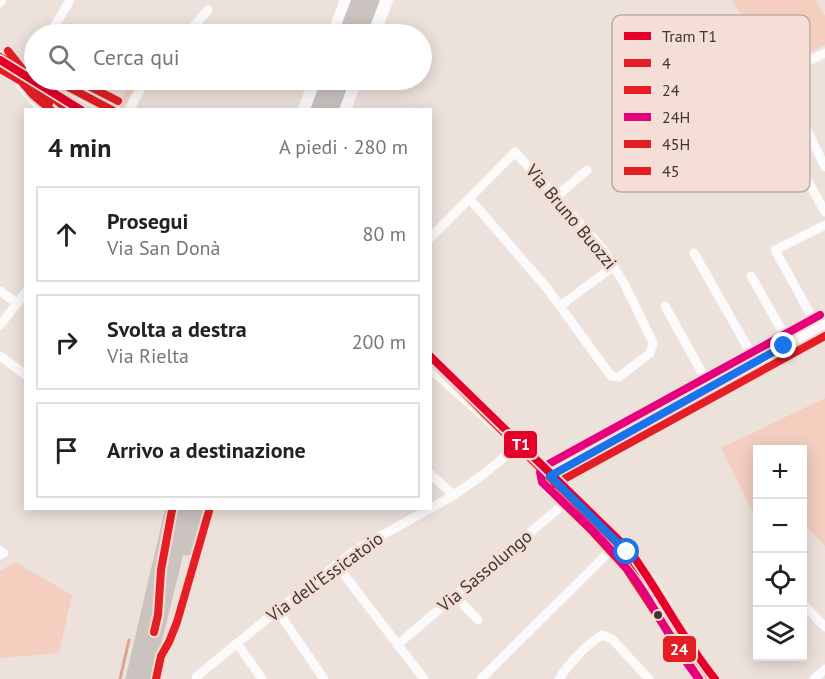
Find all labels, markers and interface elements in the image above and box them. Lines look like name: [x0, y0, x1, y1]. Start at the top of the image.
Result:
legend: [612, 15, 810, 192]
search box: [24, 24, 432, 90]
text: Tram T1: [662, 26, 717, 46]
icon: search: [45, 41, 78, 74]
text: Cerca qui: [93, 43, 180, 71]
text: 4: [662, 53, 671, 73]
text: 24: [662, 80, 680, 100]
text: 24H: [662, 107, 690, 127]
text: 4 min: [48, 131, 111, 164]
text: A piedi · 280 m: [279, 134, 408, 160]
text: 45H: [662, 134, 690, 154]
street label: Via Bruno Buozzi: [520, 159, 622, 274]
text: 45: [662, 161, 679, 181]
text: Prosegui: [107, 207, 188, 235]
icon: ahead: [50, 218, 83, 251]
text: 80 m: [363, 221, 406, 247]
text: Via San Donà: [107, 235, 220, 261]
text: Svolta a destra: [107, 315, 247, 343]
icon: right: [50, 326, 83, 359]
text: 200 m: [352, 329, 406, 355]
route end: [770, 332, 796, 358]
text: Via Rielta: [107, 343, 189, 369]
line badge: T1: [503, 430, 538, 459]
icon: arrive: [50, 434, 83, 467]
text: T1: [512, 434, 530, 454]
text: Arrivo a destinazione: [107, 436, 306, 464]
map controls: [753, 445, 807, 661]
button: +: [753, 445, 807, 499]
button: −: [753, 499, 807, 553]
street label: Via Sassolungo: [432, 524, 537, 617]
street label: Via dell'Essicatoio: [261, 527, 388, 627]
route start: [613, 538, 639, 564]
button: locate: [753, 553, 807, 607]
button: layers: [753, 607, 807, 661]
unlabelled marker: [652, 609, 664, 621]
line badge: 24: [662, 635, 697, 663]
text: 24: [670, 639, 688, 659]

